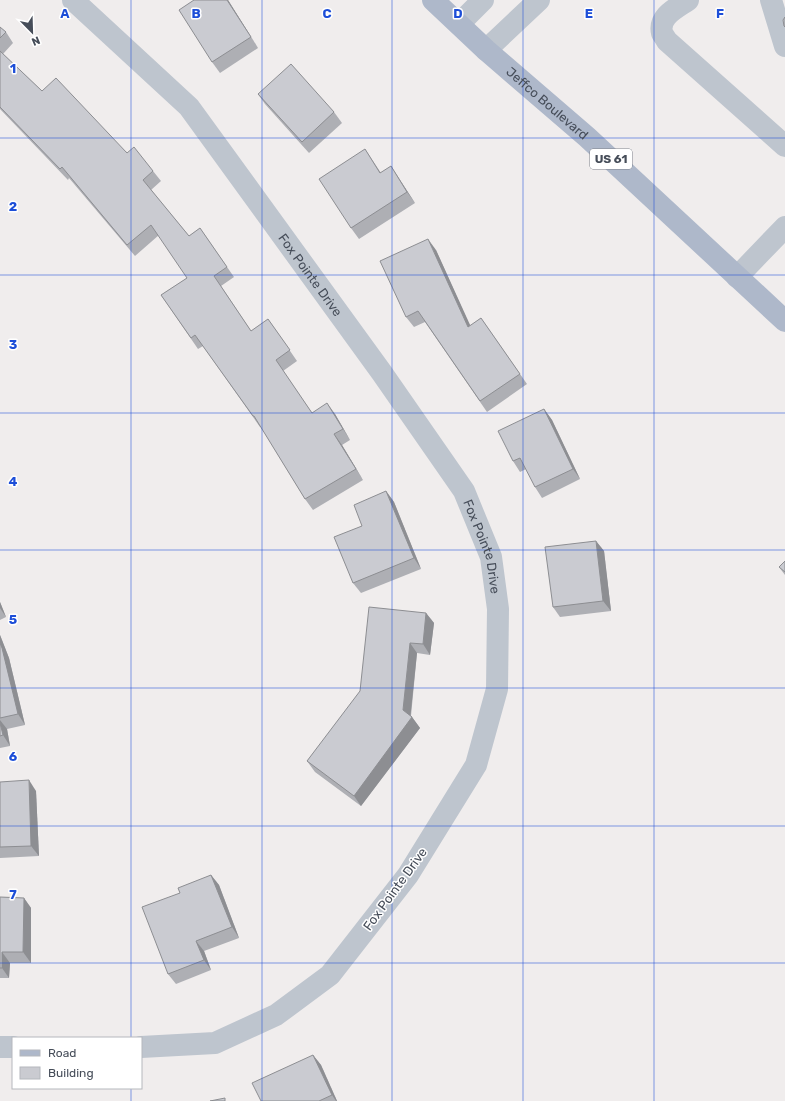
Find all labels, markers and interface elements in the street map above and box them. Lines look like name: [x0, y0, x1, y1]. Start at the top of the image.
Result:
text: A: [60, 6, 70, 21]
text: B: [191, 6, 201, 21]
text: C: [322, 6, 332, 21]
text: D: [453, 6, 463, 21]
text: E: [585, 6, 593, 21]
text: F: [716, 6, 724, 21]
north arrow: [12, 12, 52, 52]
text: N: [29, 33, 42, 48]
text: 1: [10, 61, 16, 76]
street label: Jeffco Boulevard: [504, 64, 591, 142]
road number: US 61: [590, 149, 632, 169]
text: 2: [9, 199, 17, 214]
street label: Fox Pointe Drive: [276, 230, 346, 319]
text: 3: [9, 337, 18, 352]
text: 4: [9, 474, 18, 489]
street label: Fox Pointe Drive: [461, 497, 503, 594]
text: 5: [9, 612, 17, 627]
text: 6: [9, 749, 18, 764]
street label: Fox Pointe Drive: [360, 845, 430, 933]
text: 7: [9, 887, 17, 902]
legend: [12, 1037, 142, 1089]
text: Road: [48, 1046, 76, 1060]
text: Building: [48, 1066, 94, 1080]

